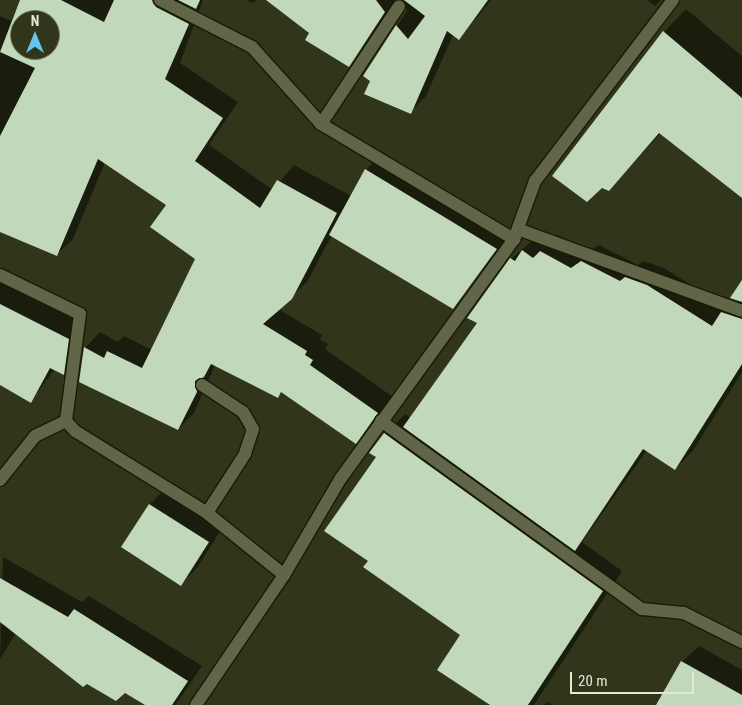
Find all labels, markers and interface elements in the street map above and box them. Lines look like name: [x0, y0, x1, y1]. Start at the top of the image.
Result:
north arrow: [10, 10, 60, 60]
text: N: [31, 13, 39, 29]
scale bar: [572, 662, 696, 694]
text: 20 m: [578, 672, 608, 690]

